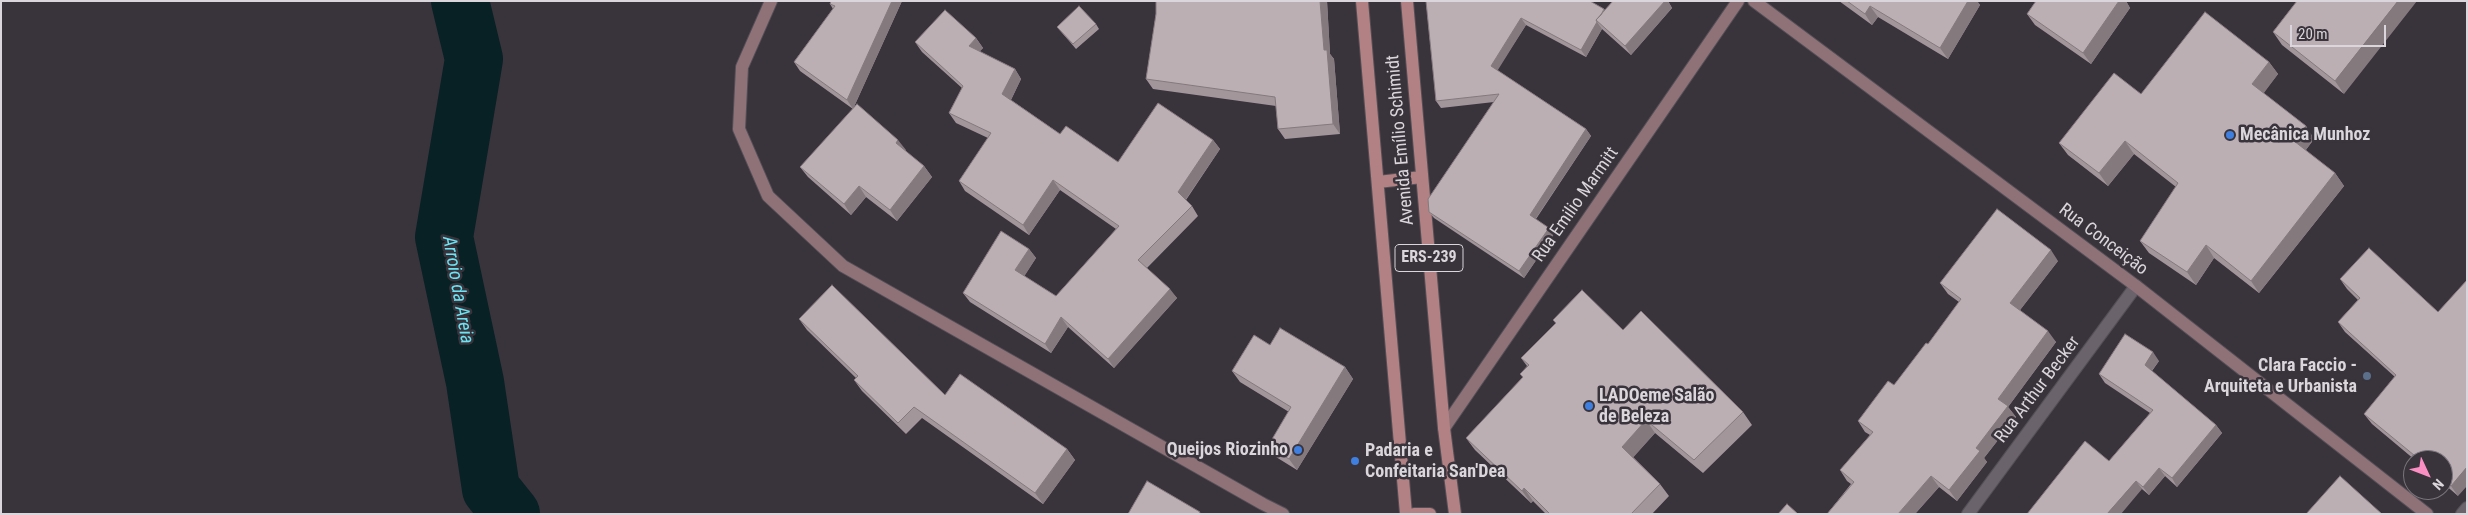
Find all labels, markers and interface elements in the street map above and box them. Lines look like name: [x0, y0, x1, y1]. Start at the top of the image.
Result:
scale bar: [2293, 15, 2389, 47]
text: 20 m: [2298, 25, 2328, 43]
street label: Avenida Emílio Schimidt: [1383, 54, 1419, 226]
place label: Mecânica Munhoz: [2240, 124, 2370, 146]
marker: Mecânica Munhoz: [2224, 129, 2236, 141]
street label: Rua Emilio Marmitt: [1528, 143, 1624, 267]
street label: Rua Conceição: [2054, 200, 2152, 280]
water label: Arroio da Areia: [436, 234, 478, 346]
road number: ERS-239: [1395, 244, 1463, 272]
street label: Rua Arthur Becker: [1991, 332, 2085, 448]
place label: Clara Faccio - Arquiteta e Urbanista: [2204, 355, 2357, 398]
marker: Clara Faccio - Arquiteta e Urbanista: [2361, 370, 2373, 382]
place label: LADOeme Salão de Beleza: [1599, 385, 1714, 428]
marker: LADOeme Salão de Beleza: [1583, 400, 1595, 412]
place label: Queijos Riozinho: [1167, 439, 1288, 461]
place label: Padaria e Confeitaria San'Dea: [1365, 440, 1506, 482]
marker: Queijos Riozinho: [1292, 444, 1304, 456]
north arrow: [2403, 450, 2453, 500]
marker: Padaria e Confeitaria San'Dea: [1349, 455, 1361, 467]
text: N: [2429, 476, 2447, 493]

